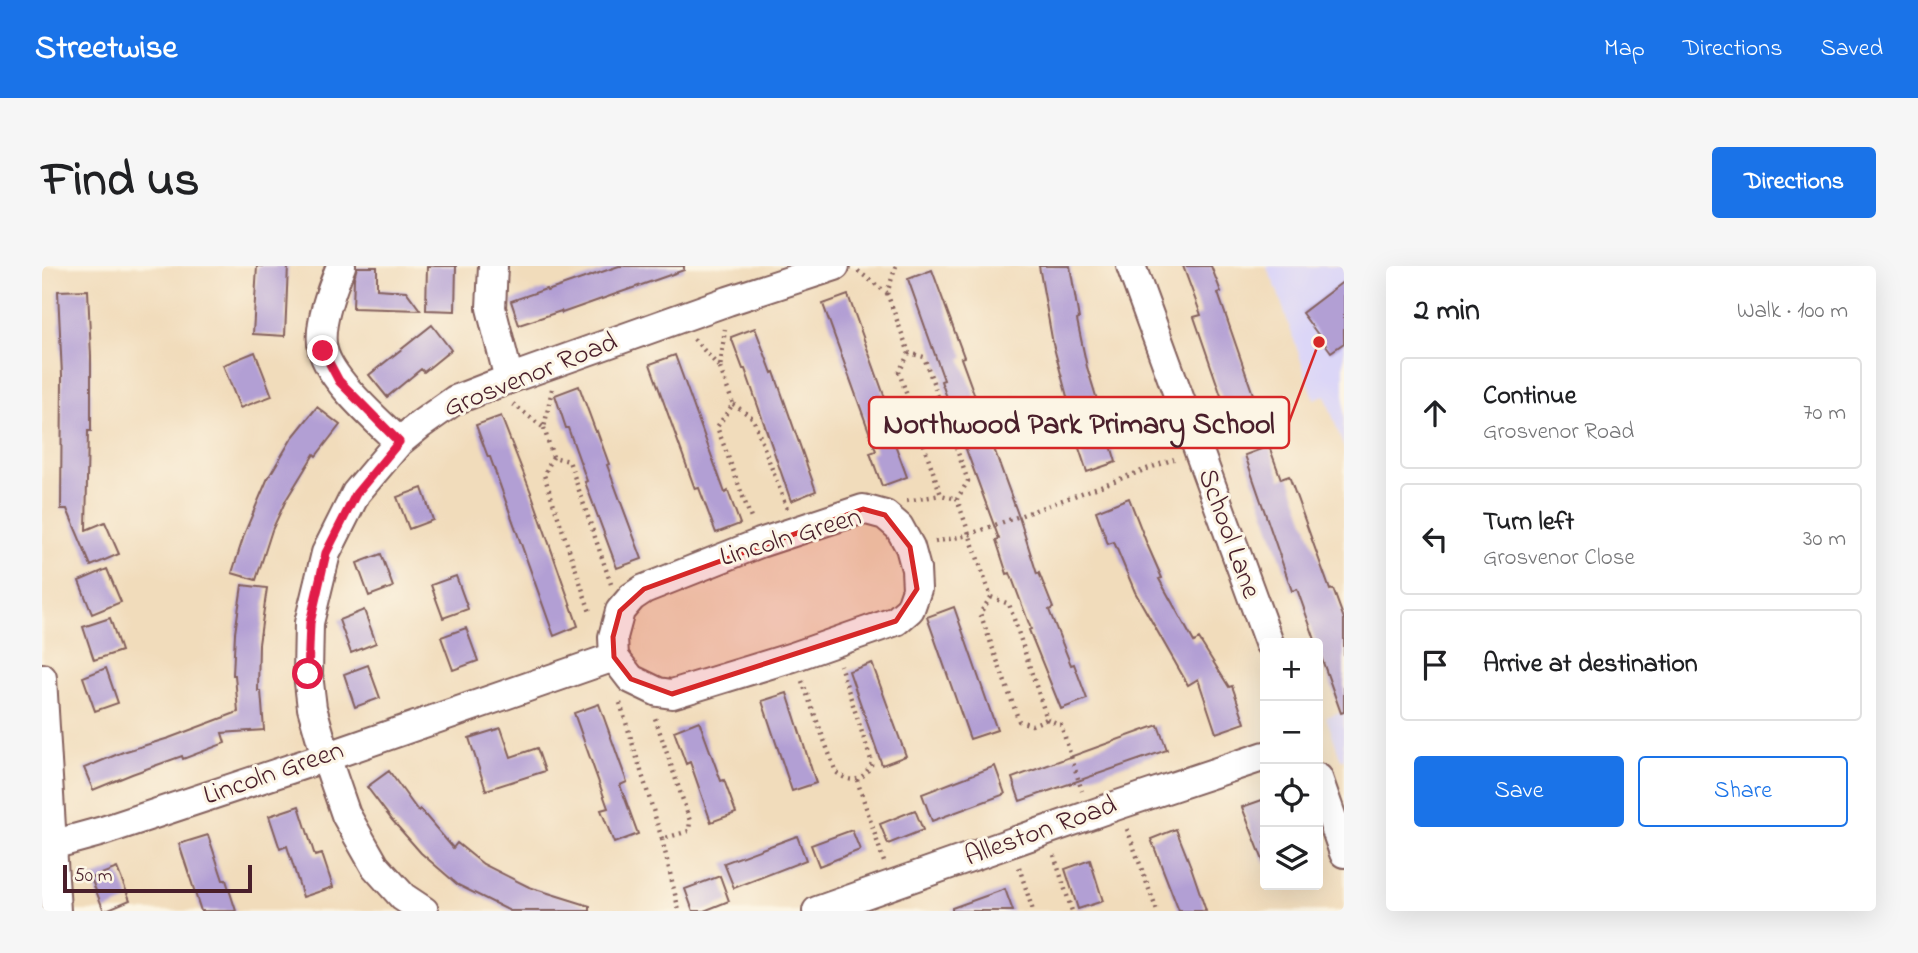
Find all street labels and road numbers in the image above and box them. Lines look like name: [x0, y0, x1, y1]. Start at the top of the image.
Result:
street label: Grosvenor Road: [438, 322, 624, 430]
street label: School Lane: [1186, 463, 1271, 605]
street label: Lincoln Green: [715, 497, 867, 579]
street label: Lincoln Green: [198, 731, 350, 817]
street label: Alleston Road: [959, 785, 1123, 878]

